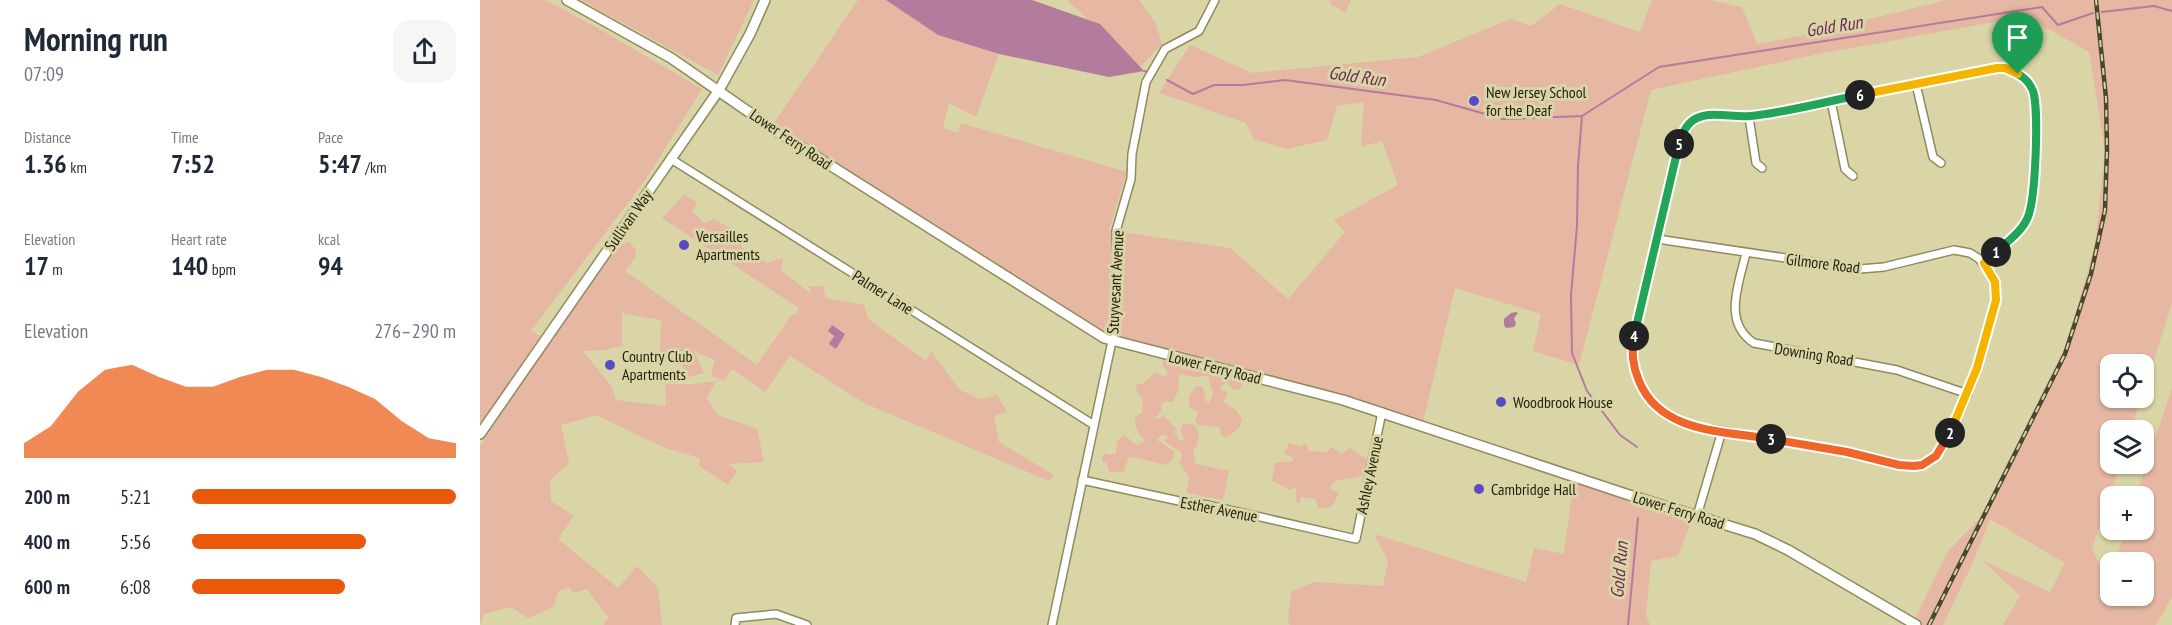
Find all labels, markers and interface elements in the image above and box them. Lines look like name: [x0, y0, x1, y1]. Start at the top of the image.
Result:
water label: Gold Run: [1804, 10, 1865, 42]
pin: [1992, 12, 2043, 74]
text: Morning run: [24, 17, 168, 60]
button: share: [393, 20, 456, 83]
icon: arrive: [2001, 21, 2034, 54]
text: 07:09: [24, 61, 64, 87]
water label: Gold Run: [1327, 61, 1388, 91]
pin: 6: [1845, 80, 1875, 110]
place label: New Jersey School for the Deaf: [1486, 82, 1587, 120]
text: 6: [1856, 85, 1864, 105]
marker: New Jersey School for the Deaf: [1467, 94, 1481, 108]
street label: Lower Ferry Road: [746, 104, 836, 174]
text: Distance: [24, 127, 71, 147]
text: Time: [171, 127, 199, 147]
text: Pace: [318, 127, 343, 147]
pin: 5: [1664, 129, 1694, 159]
text: 5: [1675, 134, 1683, 154]
text: 1.36: [24, 147, 67, 180]
text: 7:52: [171, 147, 215, 180]
text: 5:47: [318, 147, 362, 180]
text: km: [67, 157, 87, 177]
text: /km: [362, 157, 387, 177]
street label: Sullivan Way: [600, 186, 656, 254]
place label: Versailles Apartments: [695, 226, 760, 264]
text: Elevation: [24, 229, 75, 249]
text: Heart rate: [171, 229, 227, 249]
text: kcal: [318, 229, 340, 249]
street label: Stuyvesant Avenue: [1102, 230, 1128, 334]
pin: 1: [1981, 237, 2011, 267]
marker: Versailles Apartments: [677, 238, 691, 252]
text: 1: [1992, 242, 2000, 262]
text: 17: [24, 249, 49, 282]
text: 140: [171, 249, 208, 282]
text: 94: [318, 249, 343, 282]
street label: Gilmore Road: [1785, 249, 1861, 277]
text: m: [49, 259, 63, 279]
text: bpm: [208, 259, 236, 279]
street label: Palmer Lane: [849, 265, 917, 319]
text: Elevation: [24, 318, 88, 344]
text: 276–290 m: [374, 318, 456, 344]
pin: 4: [1619, 321, 1649, 351]
text: 4: [1630, 326, 1638, 346]
street label: Downing Road: [1773, 338, 1855, 370]
place label: Country Club Apartments: [622, 346, 692, 384]
street label: Lower Ferry Road: [1167, 346, 1263, 388]
map controls: [2100, 354, 2154, 606]
button: locate: [2100, 354, 2154, 408]
marker: Country Club Apartments: [603, 358, 617, 372]
place label: Woodbrook House: [1513, 392, 1613, 412]
marker: Woodbrook House: [1494, 395, 1508, 409]
pin: 2: [1935, 418, 1965, 448]
button: layers: [2100, 420, 2154, 474]
text: 2: [1946, 423, 1954, 443]
pin: 3: [1756, 424, 1786, 454]
text: 3: [1767, 429, 1775, 449]
street label: Ashley Avenue: [1351, 434, 1387, 516]
place label: Cambridge Hall: [1491, 479, 1576, 499]
marker: Cambridge Hall: [1472, 482, 1486, 496]
text: 200 m: [24, 484, 70, 510]
text: 5:21: [120, 484, 151, 510]
button: +: [2100, 486, 2154, 540]
street label: Lower Ferry Road: [1631, 487, 1727, 533]
street label: Esther Avenue: [1179, 492, 1259, 526]
text: 400 m: [24, 529, 70, 555]
text: 5:56: [120, 529, 151, 555]
water label: Gold Run: [1605, 540, 1633, 599]
button: −: [2100, 552, 2154, 606]
text: 600 m: [24, 574, 70, 600]
text: 6:08: [120, 574, 151, 600]

